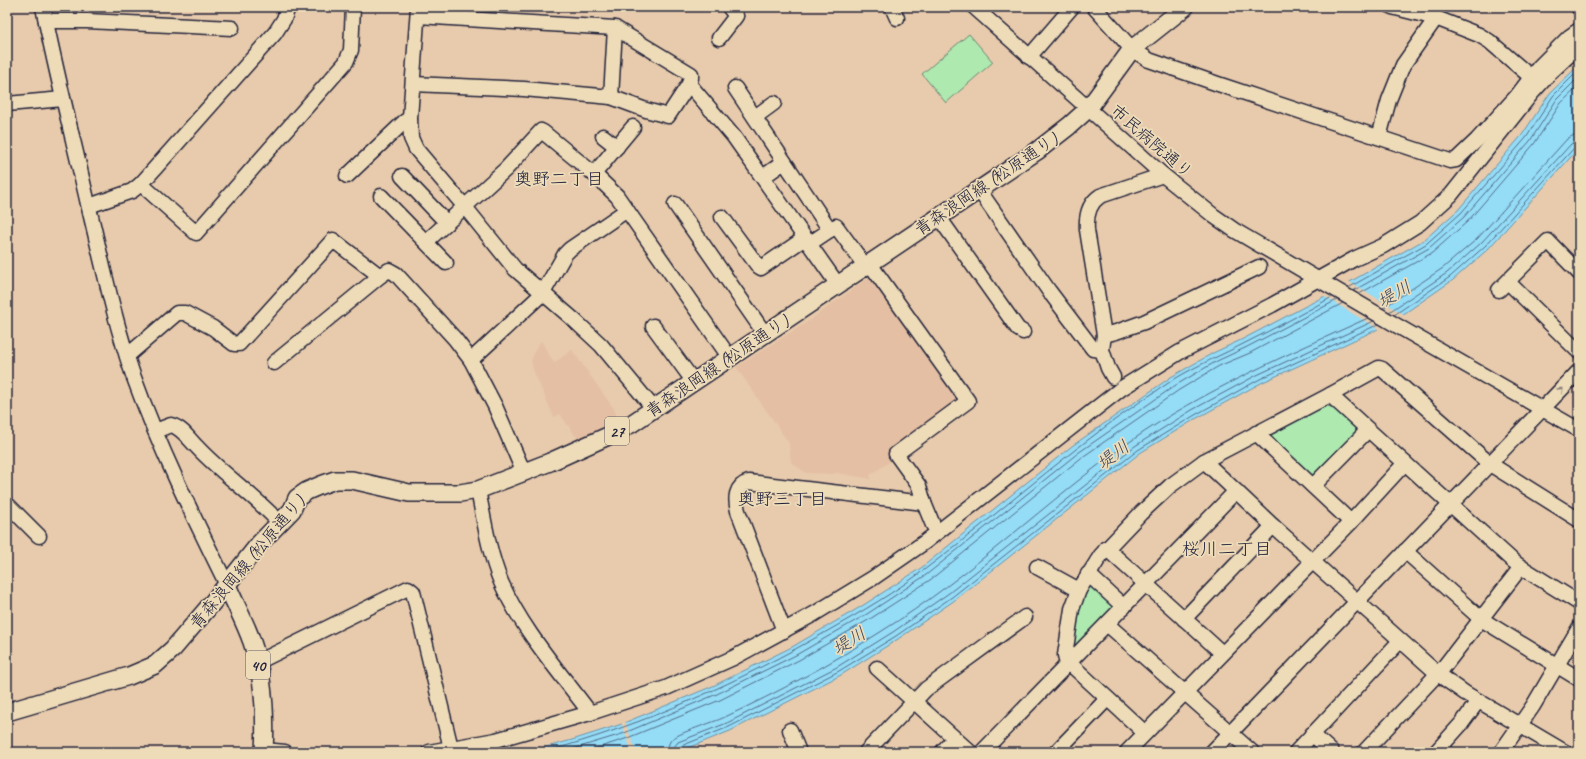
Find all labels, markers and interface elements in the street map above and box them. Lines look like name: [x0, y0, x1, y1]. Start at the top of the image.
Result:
street label: 市民病院通り: [1106, 100, 1197, 183]
street label: 青森浪岡線 (松原通り): [911, 128, 1063, 240]
district label: 奥野二丁目: [514, 168, 604, 190]
water label: 堤川: [1373, 275, 1415, 313]
street label: 青森浪岡線 (松原通り): [642, 310, 794, 422]
one-way arrow: [1556, 387, 1564, 395]
road number: 27: [605, 417, 629, 445]
water label: 堤川: [1092, 435, 1134, 475]
district label: 奥野三丁目: [737, 488, 827, 510]
street label: 青森浪岡線 (松原通り): [185, 490, 310, 634]
district label: 桜川二丁目: [1182, 538, 1272, 560]
water label: 堤川: [828, 622, 870, 660]
road number: 40: [246, 651, 270, 679]

